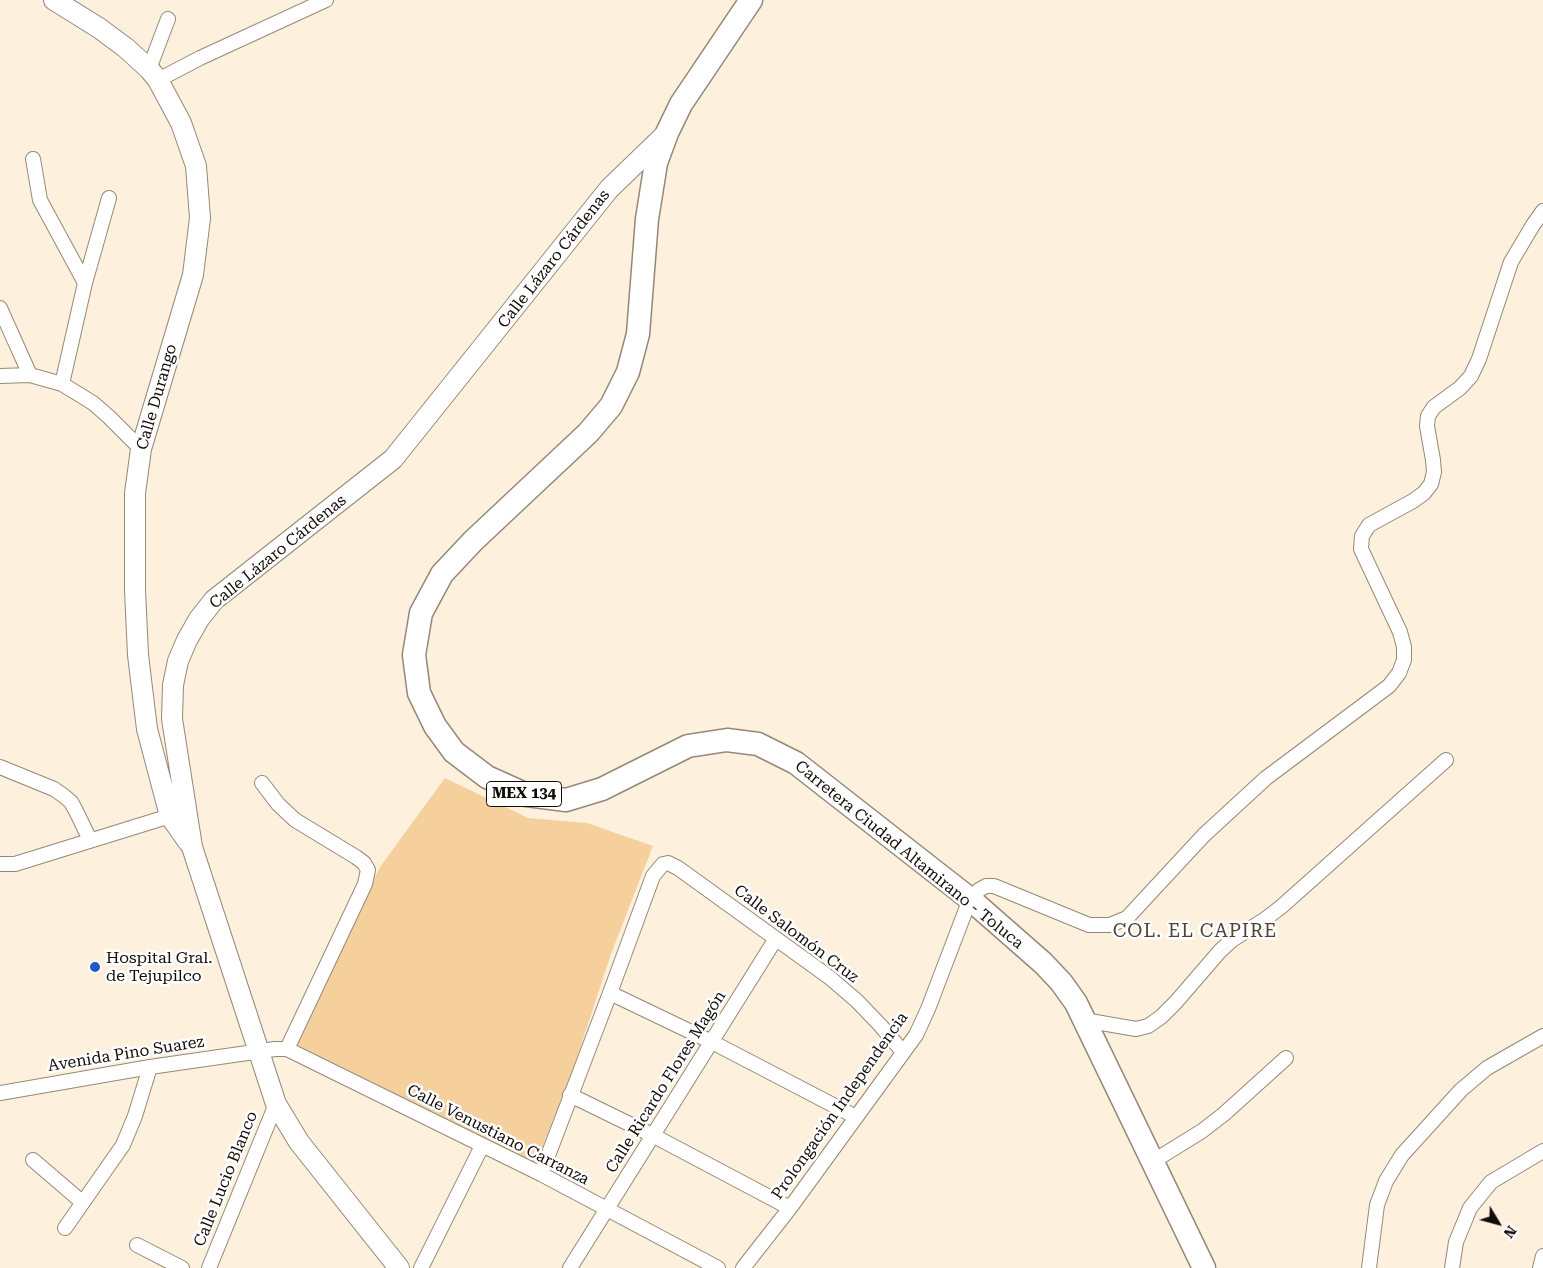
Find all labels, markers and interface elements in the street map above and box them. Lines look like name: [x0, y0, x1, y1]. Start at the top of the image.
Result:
street label: Calle Lázaro Cárdenas: [494, 186, 614, 332]
street label: Calle Durango: [133, 342, 181, 452]
street label: Calle Lázaro Cárdenas: [206, 491, 350, 613]
street label: Carretera Ciudad Altamirano - Toluca: [791, 757, 1027, 953]
road number: MEX 134: [486, 782, 562, 806]
street label: Calle Salomón Cruz: [730, 881, 862, 987]
district label: COL. EL CAPIRE: [1111, 920, 1279, 942]
place label: Hospital Gral. de Tejupilco: [106, 948, 212, 986]
marker: Hospital Gral. de Tejupilco: [88, 960, 102, 974]
street label: Calle Ricardo Flores Magón: [602, 987, 730, 1177]
street label: Prolongación Independencia: [768, 1009, 912, 1203]
street label: Avenida Pino Suarez: [47, 1032, 205, 1076]
street label: Calle Venustiano Carranza: [404, 1081, 592, 1189]
street label: Calle Lucio Blanco: [190, 1109, 262, 1249]
north arrow: [1473, 1198, 1523, 1248]
text: N: [1500, 1223, 1520, 1241]

